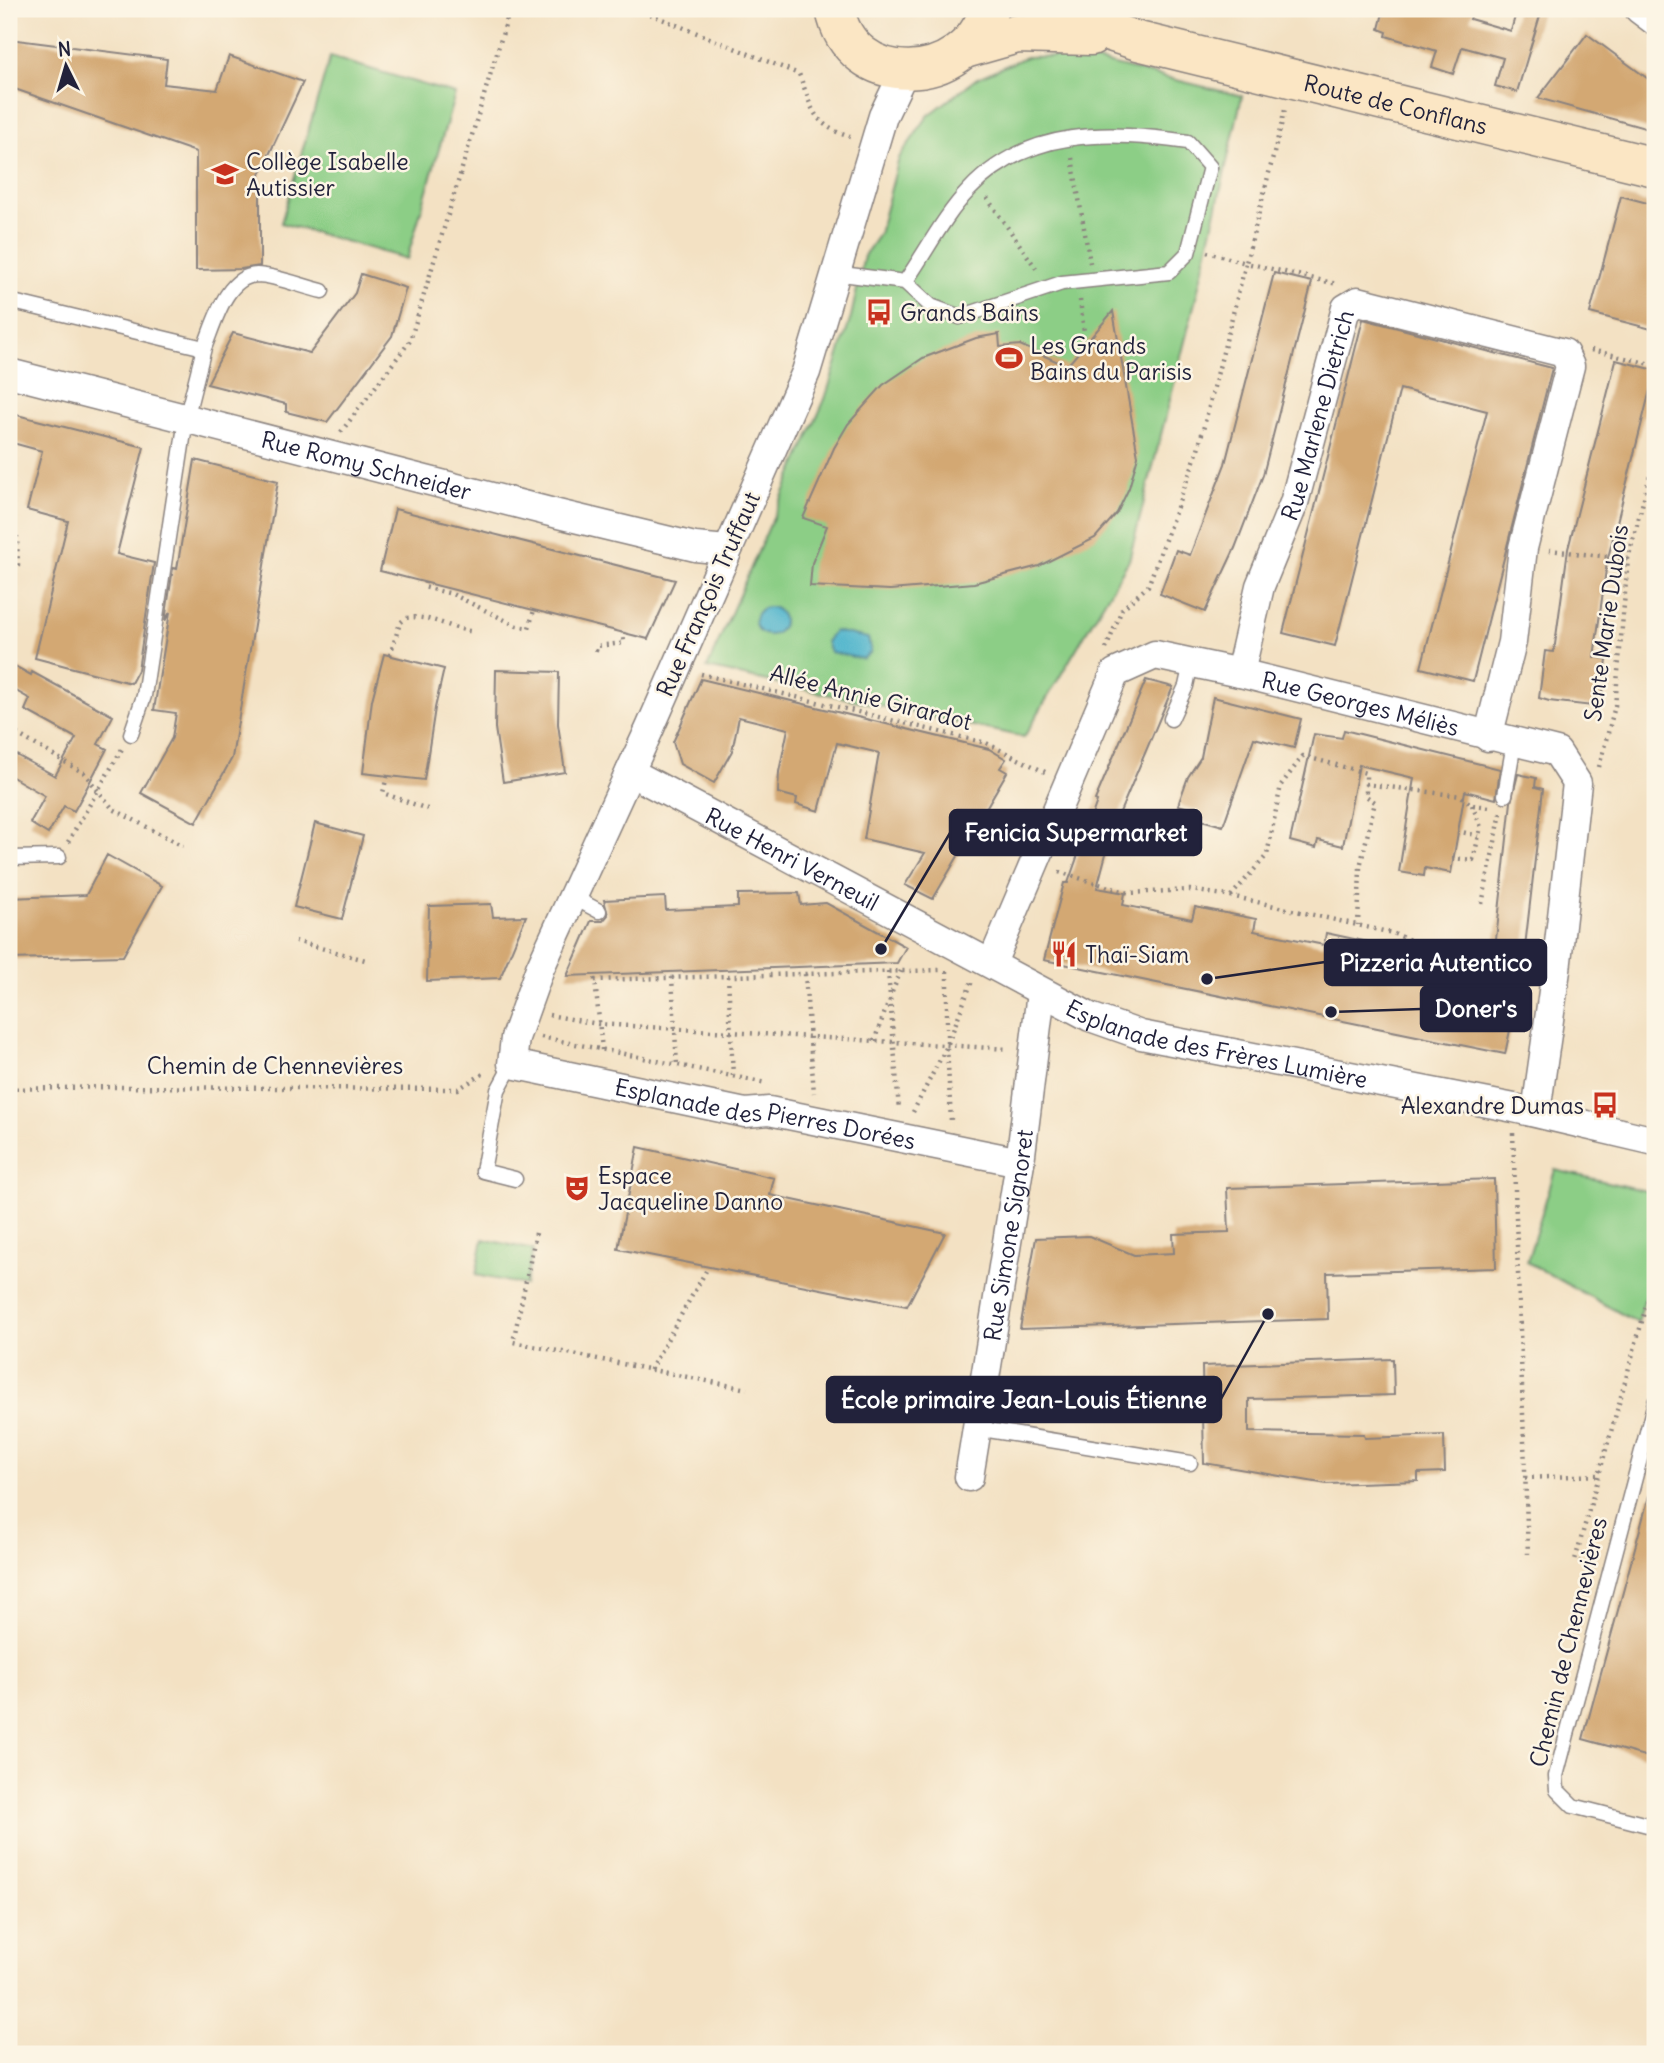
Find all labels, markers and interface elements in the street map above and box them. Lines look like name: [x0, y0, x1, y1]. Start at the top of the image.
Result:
north arrow: [32, 32, 102, 102]
text: N: [57, 37, 72, 62]
street label: Route de Conflans: [1301, 67, 1491, 140]
place label: Collège Isabelle Autissier: [246, 147, 409, 202]
school or university icon: Collège Isabelle Autissier: [210, 159, 240, 189]
bus stop icon: Grands Bains: [864, 297, 894, 327]
place label: Grands Bains: [900, 298, 1039, 327]
street label: Rue Marlene Dietrich: [1274, 307, 1359, 525]
place label: Les Grands Bains du Parisis: [1030, 331, 1192, 386]
sports icon: Les Grands Bains du Parisis: [994, 343, 1024, 373]
street label: Rue Romy Schneider: [258, 424, 475, 506]
street label: Rue François Truffaut: [650, 487, 766, 701]
street label: Sente Marie Dubois: [1578, 523, 1634, 723]
street label: Allée Annie Girardot: [767, 658, 975, 736]
street label: Rue Georges Méliès: [1259, 665, 1462, 742]
street label: Rue Henri Verneuil: [701, 800, 884, 917]
callout: Fenicia Supermarket: [950, 810, 1201, 855]
text: Fenicia Supermarket: [965, 817, 1188, 847]
restaurant icon: Thaï-Siam: [1049, 939, 1079, 969]
place label: Thaï-Siam: [1085, 940, 1189, 969]
callout: Pizzeria Autentico: [1325, 940, 1546, 985]
text: Pizzeria Autentico: [1340, 947, 1532, 977]
callout: Doner's: [1421, 986, 1531, 1031]
street label: Esplanade des Frères Lumière: [1061, 992, 1370, 1094]
text: Doner's: [1435, 993, 1517, 1023]
street label: Chemin de Chennevières: [147, 1051, 403, 1080]
street label: Esplanade des Pierres Dorées: [612, 1072, 918, 1155]
bus stop icon: Alexandre Dumas: [1590, 1090, 1620, 1120]
place label: Alexandre Dumas: [1401, 1091, 1584, 1120]
street label: Rue Simone Signoret: [977, 1127, 1038, 1343]
place label: Espace Jacqueline Danno: [598, 1161, 783, 1216]
theatre icon: Espace Jacqueline Danno: [562, 1173, 592, 1203]
callout: École primaire Jean-Louis Étienne: [827, 1377, 1221, 1422]
text: École primaire Jean-Louis Étienne: [841, 1384, 1207, 1414]
street label: Chemin de Chennevières: [1523, 1514, 1613, 1770]

